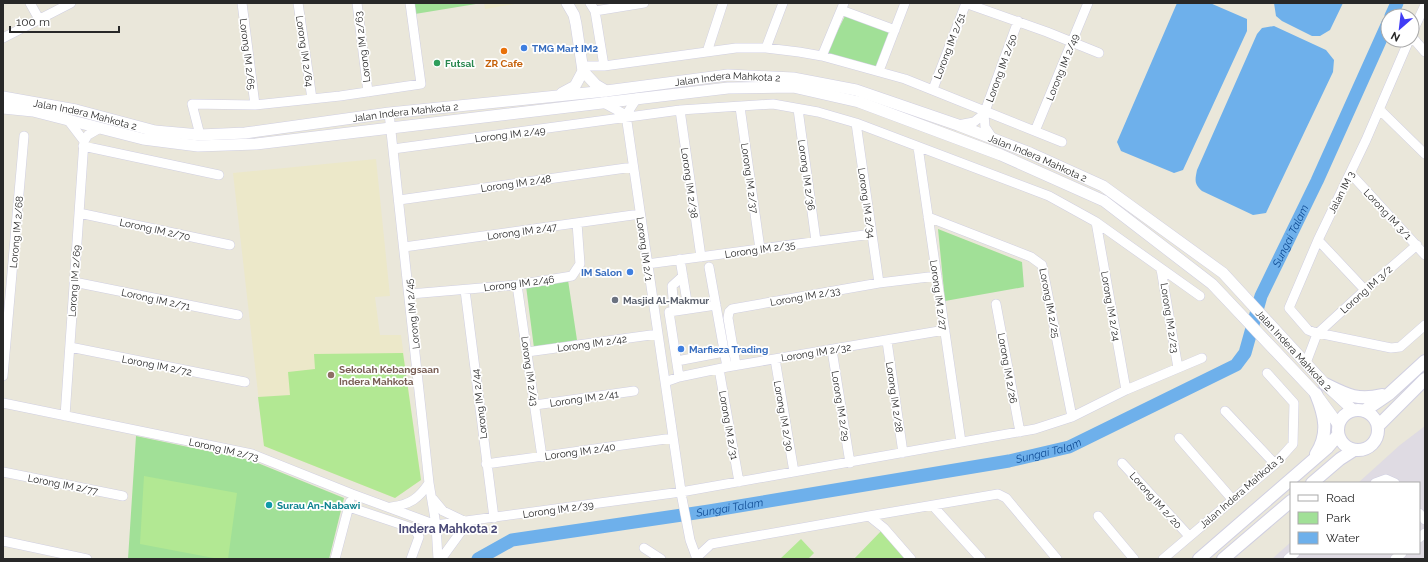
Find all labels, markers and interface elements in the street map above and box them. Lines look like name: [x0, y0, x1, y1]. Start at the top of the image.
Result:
scale bar: [10, 8, 119, 34]
north arrow: [1380, 8, 1420, 48]
street label: Lorong IM 2/63: [353, 11, 372, 83]
street label: Lorong IM 2/51: [932, 11, 967, 81]
text: 100 m: [16, 15, 50, 29]
street label: Lorong IM 2/64: [294, 15, 315, 88]
street label: Lorong IM 2/65: [238, 18, 257, 91]
text: N: [1389, 29, 1402, 44]
street label: Lorong IM 2/49: [1044, 32, 1081, 102]
street label: Lorong IM 2/50: [984, 33, 1019, 104]
marker: TMG Mart IM2: [519, 43, 529, 53]
place label: TMG Mart IM2: [532, 43, 598, 54]
marker: ZR Cafe: [499, 46, 509, 56]
marker: Futsal: [432, 58, 442, 68]
place label: Futsal: [445, 58, 475, 69]
place label: ZR Cafe: [485, 58, 523, 69]
street label: Jalan Indera Mahkota 2: [674, 70, 781, 88]
street label: Jalan Indera Mahkota 2: [32, 97, 138, 132]
street label: Jalan Indera Mahkota 2: [352, 101, 459, 124]
street label: Lorong IM 2/49: [474, 125, 546, 144]
street label: Jalan Indera Mahkota 2: [987, 132, 1089, 184]
street label: Lorong IM 2/36: [796, 139, 817, 211]
street label: Lorong IM 2/37: [739, 142, 760, 215]
street label: Lorong IM 2/38: [679, 147, 700, 219]
street label: Lorong IM 2/34: [856, 167, 877, 240]
street label: Jalan IM 3: [1326, 169, 1357, 215]
street label: Lorong IM 2/48: [480, 173, 552, 194]
street label: Lorong IM 3/1: [1362, 187, 1414, 242]
street label: Lorong IM 2/68: [8, 195, 25, 269]
water label: Sungai Talam: [1270, 202, 1312, 270]
street label: Lorong IM 2/1: [635, 216, 655, 283]
street label: Lorong IM 2/70: [119, 217, 191, 242]
street label: Lorong IM 2/47: [486, 221, 558, 242]
street label: Lorong IM 2/35: [724, 239, 797, 260]
street label: Lorong IM 2/69: [66, 244, 83, 317]
street label: Lorong IM 2/27: [928, 259, 949, 332]
street label: Lorong IM 3/2: [1338, 263, 1394, 315]
place label: IM Salon: [581, 267, 622, 278]
marker: IM Salon: [625, 267, 635, 277]
street label: Lorong IM 2/25: [1037, 267, 1062, 340]
street label: Lorong IM 2/24: [1099, 270, 1122, 343]
street label: Lorong IM 2/46: [483, 274, 555, 293]
street label: Lorong IM 2/45: [403, 278, 422, 350]
street label: Lorong IM 2/23: [1159, 282, 1180, 354]
street label: Lorong IM 2/33: [769, 285, 841, 308]
street label: Lorong IM 2/71: [120, 287, 192, 312]
marker: Masjid Al-Makmur: [610, 295, 620, 305]
place label: Masjid Al-Makmur: [623, 295, 709, 306]
street label: Jalan Indera Mahkota 2: [1253, 308, 1334, 393]
street label: Lorong IM 2/26: [996, 332, 1019, 404]
street label: Lorong IM 2/42: [556, 333, 628, 354]
street label: Lorong IM 2/43: [519, 335, 540, 407]
street label: Lorong IM 2/32: [780, 342, 852, 363]
marker: Marfieza Trading: [676, 344, 686, 354]
place label: Marfieza Trading: [689, 344, 768, 355]
street label: Lorong IM 2/72: [121, 353, 193, 378]
street label: Lorong IM 2/28: [884, 361, 905, 433]
place label: Sekolah Kebangsaan Indera Mahkota: [339, 364, 439, 387]
street label: Lorong IM 2/44: [470, 368, 489, 440]
marker: Sekolah Kebangsaan Indera Mahkota: [326, 370, 336, 380]
street label: Lorong IM 2/29: [829, 370, 852, 442]
street label: Lorong IM 2/30: [772, 380, 795, 452]
street label: Lorong IM 2/41: [549, 388, 620, 409]
street label: Lorong IM 2/31: [717, 390, 740, 461]
street label: Lorong IM 2/73: [188, 436, 260, 463]
water label: Sungai Talam: [1013, 436, 1084, 466]
street label: Lorong IM 2/40: [544, 441, 616, 462]
street label: Jalan Indera Mahkota 3: [1198, 452, 1285, 530]
street label: Lorong IM 2/20: [1128, 470, 1184, 531]
street label: Lorong IM 2/77: [27, 472, 100, 497]
legend: [1290, 482, 1420, 554]
text: Road: [1326, 491, 1355, 505]
water label: Sungai Talam: [694, 496, 765, 520]
street label: Lorong IM 2/39: [522, 499, 594, 520]
marker: Surau An-Nabawi: [264, 500, 274, 510]
place label: Surau An-Nabawi: [277, 500, 360, 511]
text: Park: [1326, 511, 1351, 525]
district label: Indera Mahkota 2: [398, 522, 498, 536]
text: Water: [1326, 531, 1360, 545]

